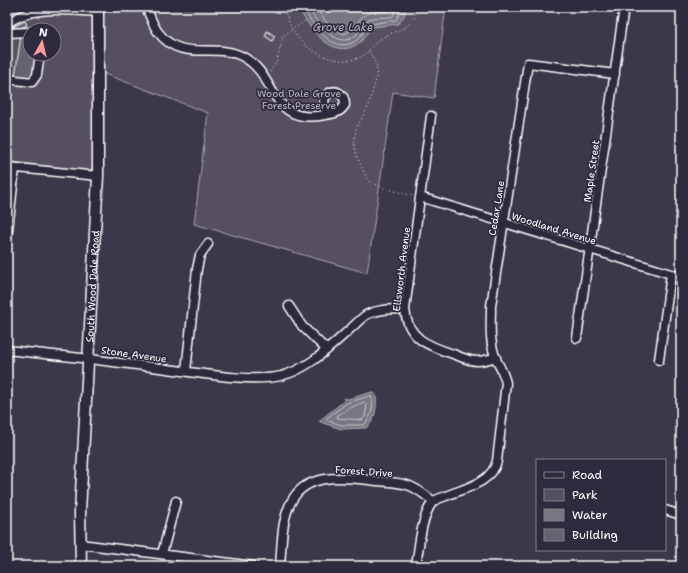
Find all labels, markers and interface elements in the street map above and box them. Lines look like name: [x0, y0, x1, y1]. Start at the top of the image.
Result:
water label: Grove Lake: [313, 20, 373, 35]
north arrow: [22, 22, 62, 62]
text: N: [38, 25, 49, 41]
park label: Wood Dale Grove Forest Preserve: [257, 87, 341, 112]
street label: Maple Street: [581, 139, 602, 203]
street label: Cedar Lane: [486, 179, 507, 236]
street label: Woodland Avenue: [510, 209, 598, 248]
street label: Ellsworth Avenue: [390, 226, 413, 312]
street label: South Wood Dale Road: [83, 229, 102, 343]
street label: Stone Avenue: [100, 343, 168, 366]
legend: [536, 459, 666, 551]
street label: Forest Drive: [335, 463, 394, 480]
text: Road: [572, 467, 603, 483]
text: Park: [572, 487, 598, 503]
text: Water: [572, 507, 608, 523]
text: Building: [572, 527, 618, 543]

